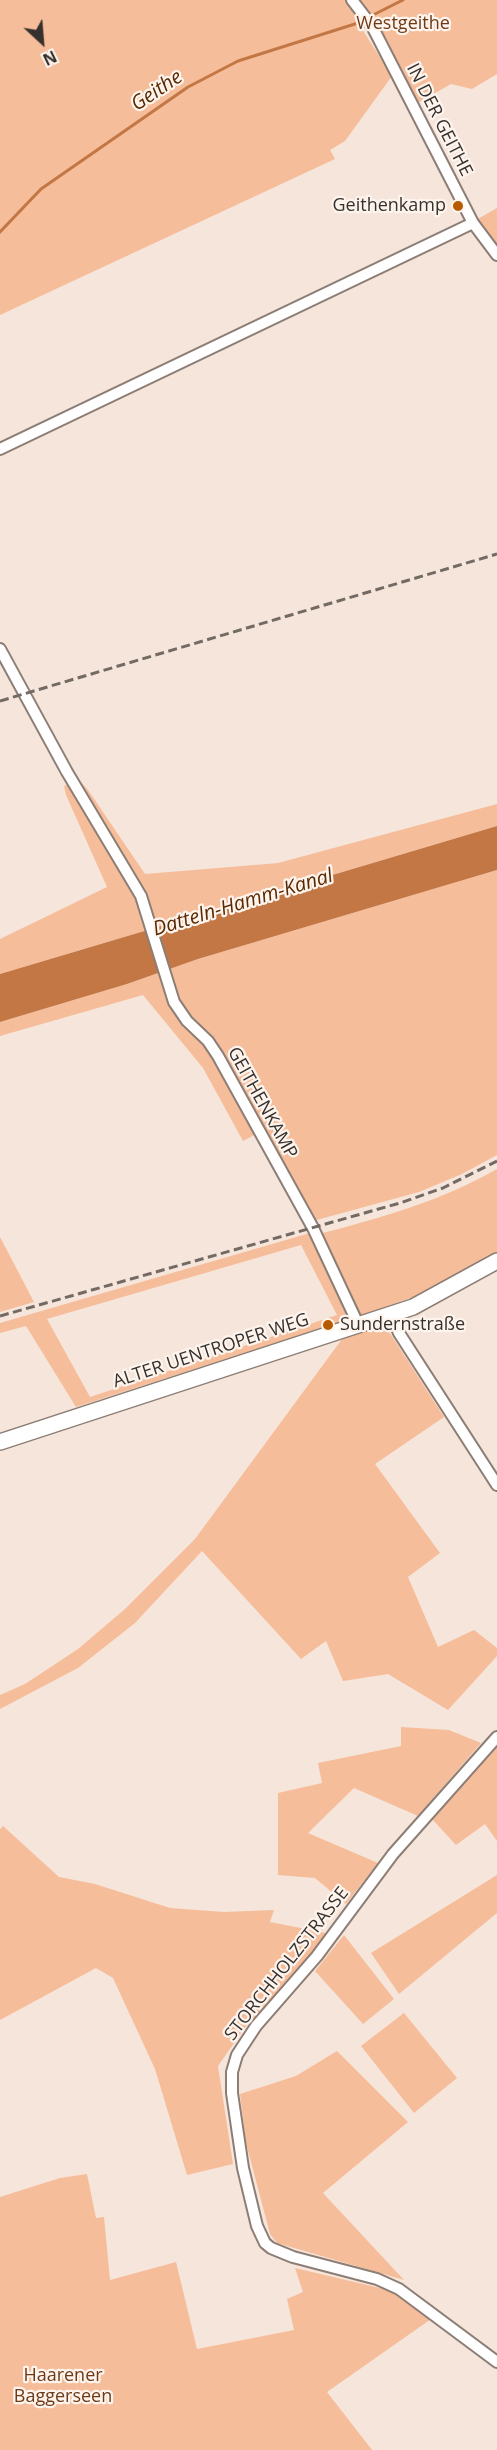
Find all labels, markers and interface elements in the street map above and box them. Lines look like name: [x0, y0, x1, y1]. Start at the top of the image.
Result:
north arrow: [12, 12, 72, 72]
park label: Westgeithe: [356, 13, 450, 35]
text: N: [39, 45, 61, 71]
street label: IN DER GEITHE: [401, 60, 477, 180]
water label: Geithe: [127, 65, 187, 117]
place label: Geithenkamp: [333, 195, 446, 217]
marker: Geithenkamp: [451, 199, 465, 213]
water label: Datteln-Hamm-Kanal: [150, 864, 336, 942]
street label: GEITHENKAMP: [222, 1043, 302, 1163]
street label: ALTER UENTROPER WEG: [110, 1309, 312, 1393]
place label: Sundernstraße: [340, 1314, 465, 1336]
marker: Sundernstraße: [321, 1318, 335, 1332]
street label: STORCHHOLZSTRASSE: [220, 1883, 354, 2045]
park label: Haarener Baggerseen: [14, 2365, 112, 2408]

